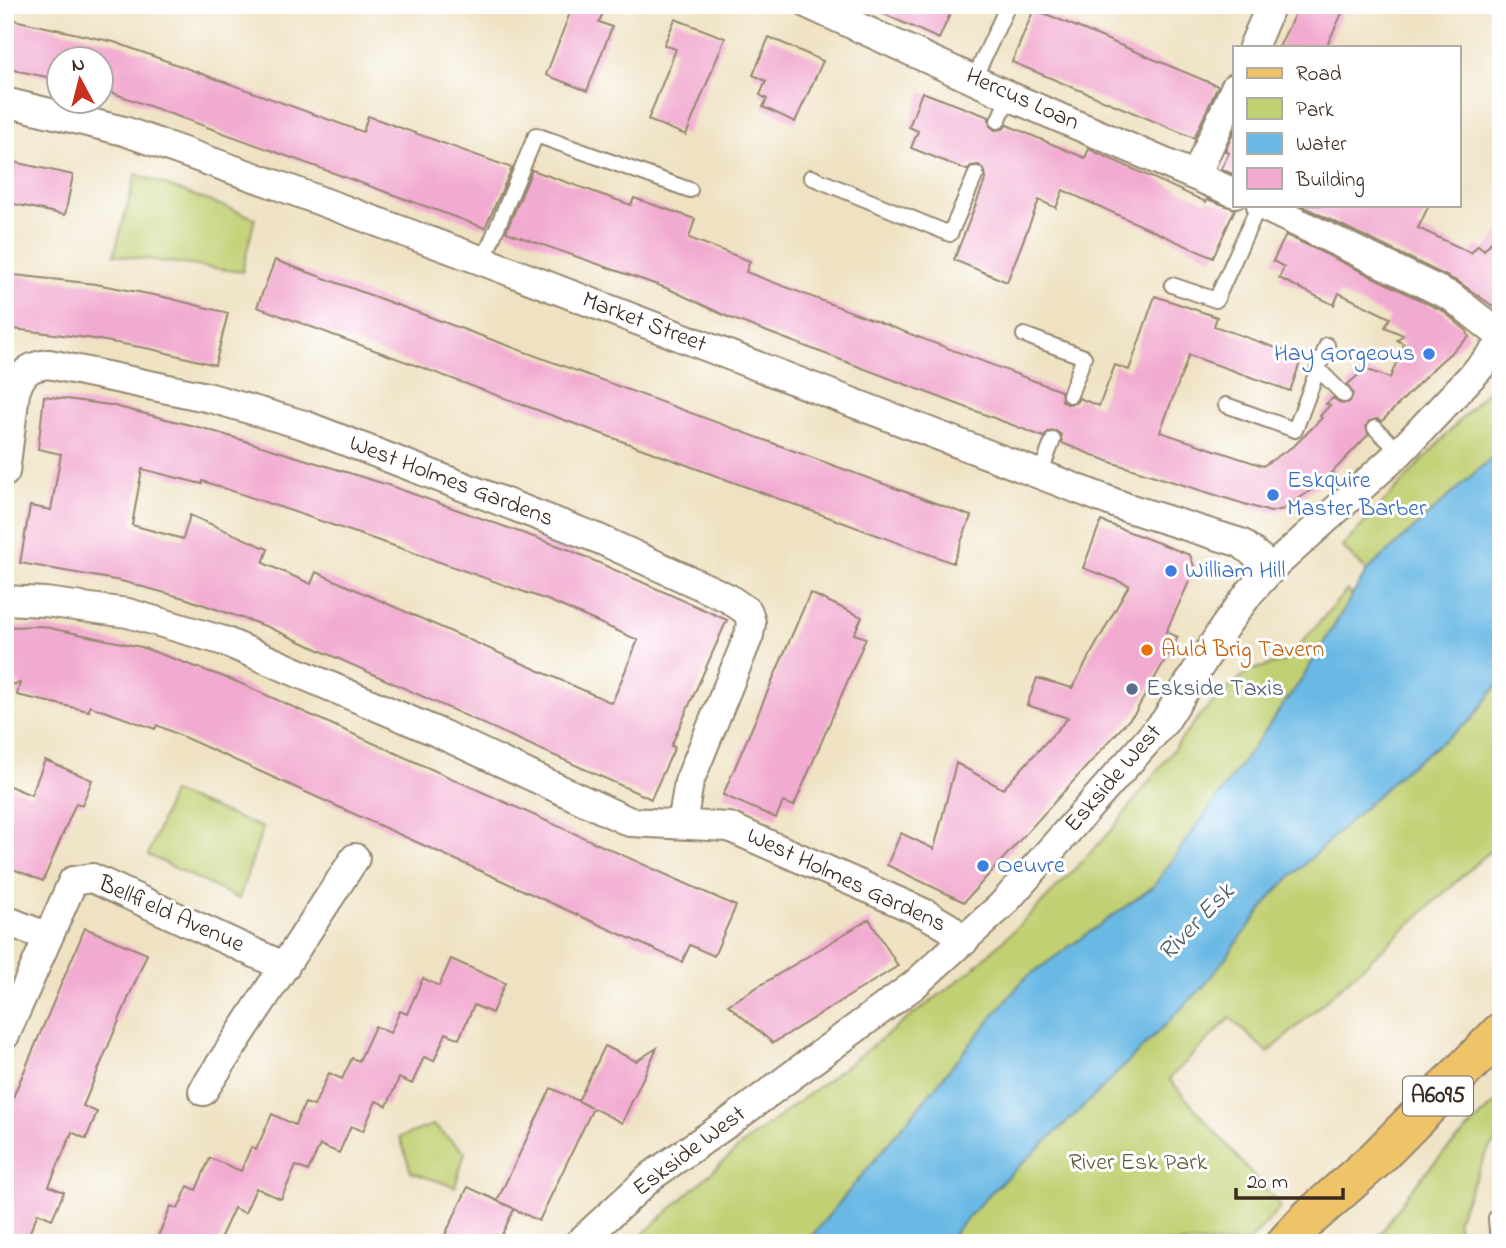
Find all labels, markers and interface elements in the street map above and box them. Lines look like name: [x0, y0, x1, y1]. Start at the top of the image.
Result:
north arrow: [46, 46, 116, 116]
legend: [1233, 46, 1460, 206]
text: N: [70, 51, 86, 80]
street label: Hercus Loan: [960, 59, 1084, 141]
text: Road: [1296, 60, 1342, 90]
text: Park: [1296, 96, 1335, 126]
text: Water: [1296, 130, 1347, 160]
text: Building: [1295, 166, 1365, 198]
street label: Market Street: [577, 283, 711, 363]
place label: Hay Gorgeous: [1274, 337, 1415, 373]
marker: Hay Gorgeous: [1421, 346, 1437, 362]
street label: West Holmes Gardens: [344, 427, 558, 537]
place label: Eskquire Master Barber: [1287, 464, 1427, 527]
marker: Eskquire Master Barber: [1265, 487, 1281, 503]
place label: William Hill: [1185, 554, 1285, 589]
marker: William Hill: [1163, 563, 1179, 579]
place label: Auld Brig Tavern: [1161, 633, 1324, 668]
marker: Auld Brig Tavern: [1139, 642, 1155, 658]
place label: Eskside Taxis: [1146, 672, 1284, 707]
marker: Eskside Taxis: [1124, 681, 1140, 697]
street label: Eskside West: [1057, 717, 1171, 841]
street label: West Holmes Gardens: [740, 819, 952, 943]
place label: Oeuvre: [997, 849, 1065, 884]
marker: Oeuvre: [975, 858, 991, 874]
street label: Bellfield Avenue: [91, 867, 250, 963]
water label: River Esk: [1150, 874, 1245, 971]
road number: A6095: [1403, 1077, 1473, 1116]
street label: Eskside West: [626, 1098, 754, 1206]
park label: River Esk Park: [1069, 1146, 1208, 1181]
scale bar: [1236, 1157, 1343, 1201]
text: 20 m: [1247, 1168, 1288, 1198]

